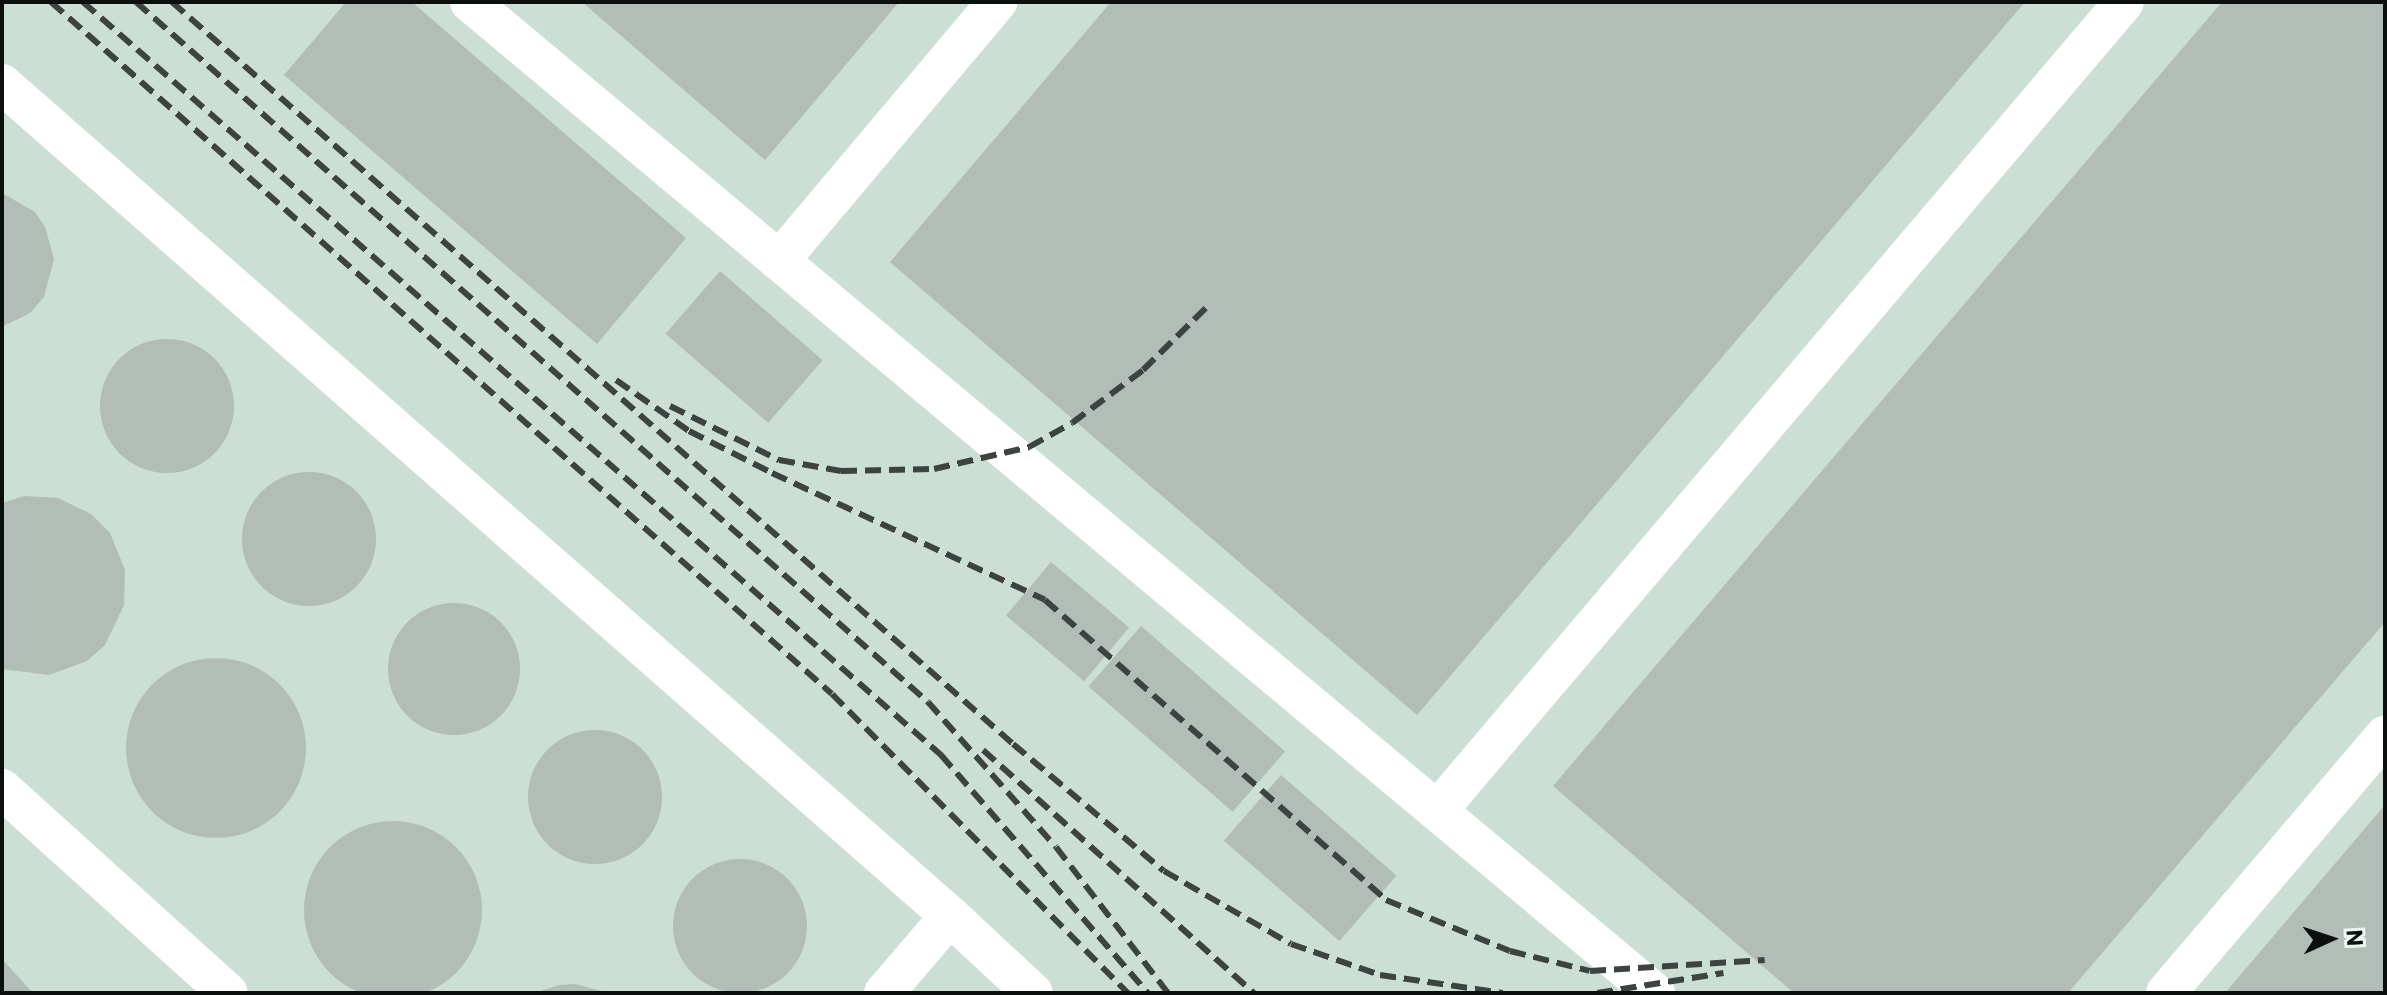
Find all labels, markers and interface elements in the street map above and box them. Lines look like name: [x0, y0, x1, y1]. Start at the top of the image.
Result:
north arrow: [2291, 899, 2371, 979]
text: N: [2342, 929, 2369, 947]

